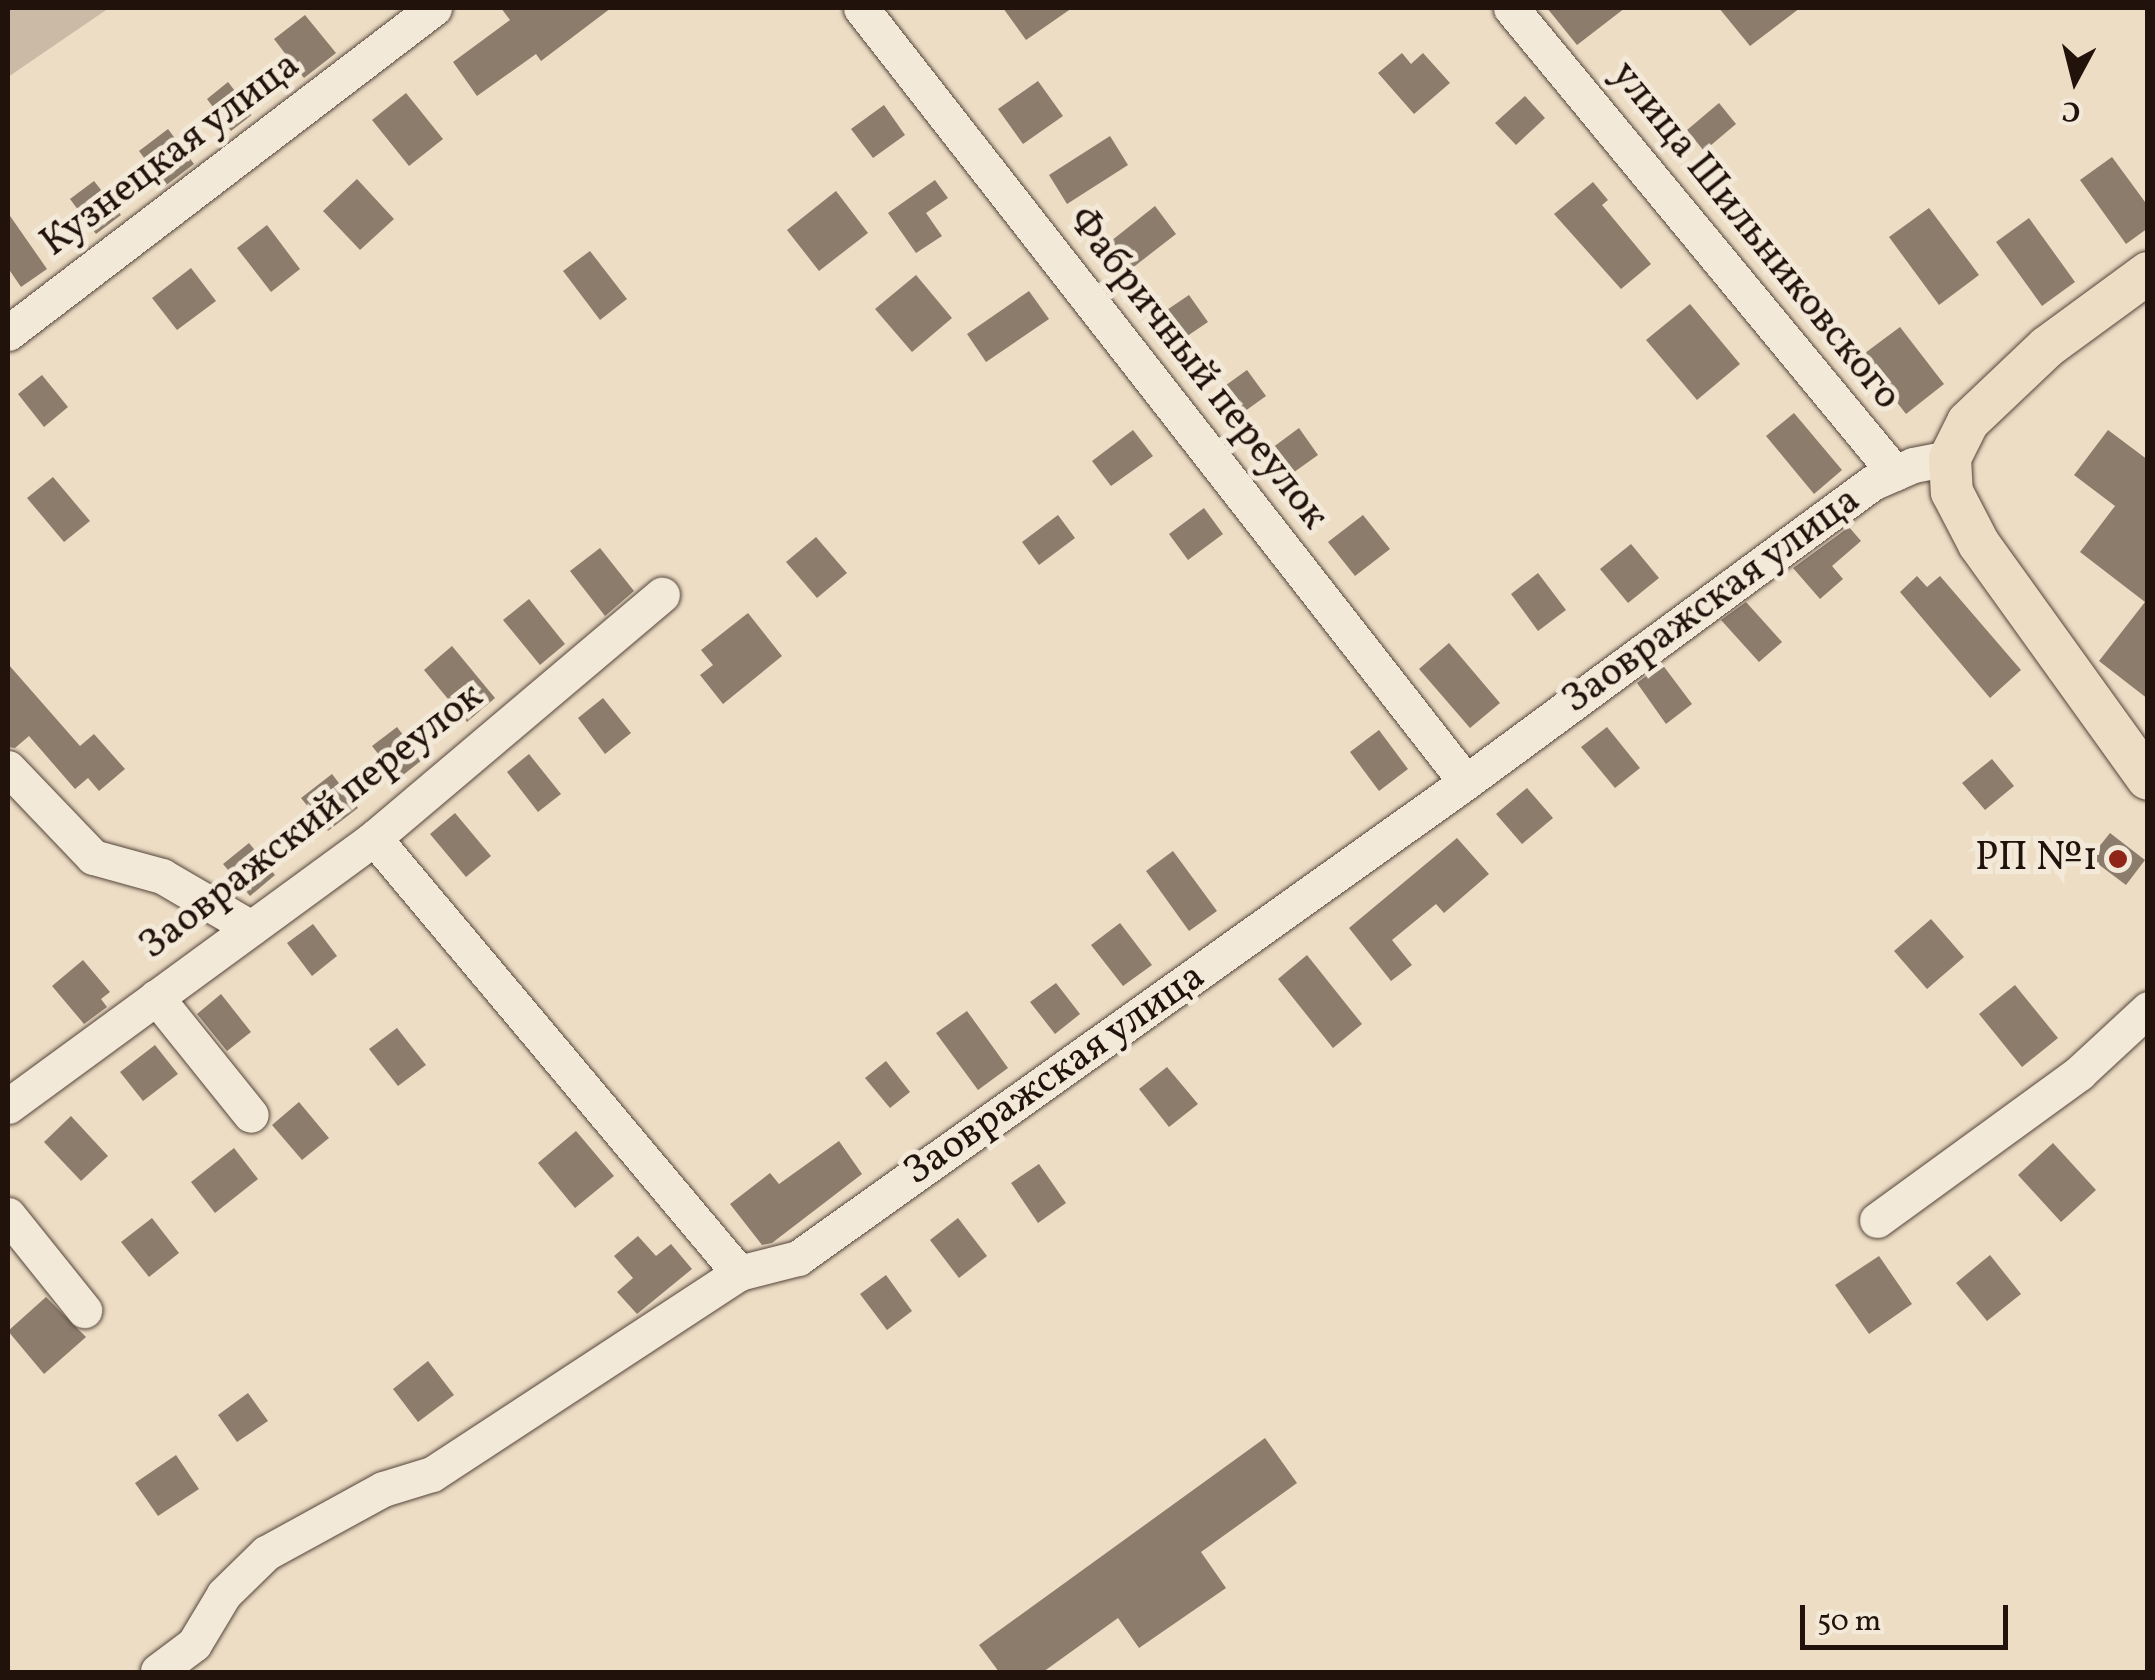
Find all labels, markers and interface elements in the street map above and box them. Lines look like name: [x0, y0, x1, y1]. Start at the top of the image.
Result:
north arrow: [2025, 30, 2125, 130]
street label: Кузнецкая улица: [32, 42, 310, 268]
street label: улица Шильниковского: [1600, 52, 1910, 420]
text: С: [2060, 90, 2083, 131]
street label: Фабричный переулок: [1056, 198, 1338, 540]
street label: Заовражская улица: [1553, 477, 1871, 725]
street label: Заовражский переулок: [131, 673, 493, 971]
place label: РП №1: [1975, 835, 2098, 883]
marker: РП №1: [2107, 848, 2129, 870]
street label: Заовражская улица: [895, 953, 1215, 1197]
scale bar: [1805, 1585, 2012, 1647]
text: 50 m: [1817, 1601, 1881, 1643]

